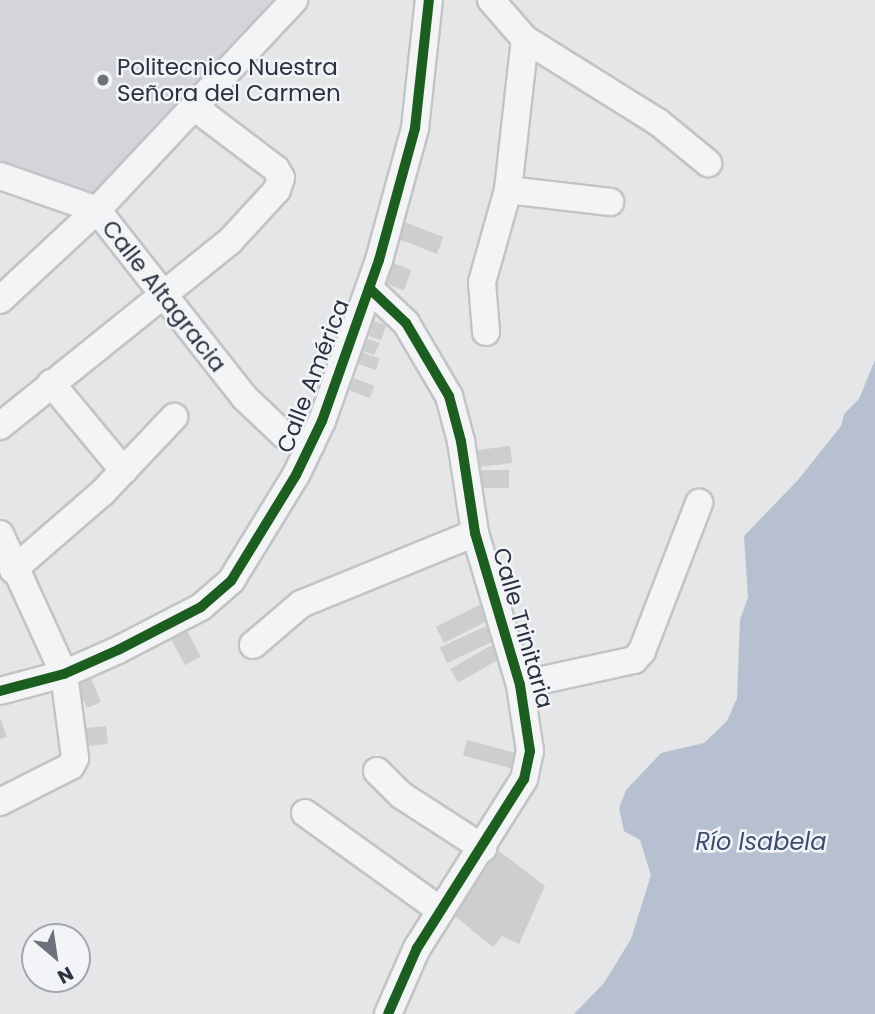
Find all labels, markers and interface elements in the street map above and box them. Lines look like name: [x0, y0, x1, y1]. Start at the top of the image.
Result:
place label: Politecnico Nuestra Señora del Carmen: [117, 53, 341, 107]
marker: Politecnico Nuestra Señora del Carmen: [95, 72, 111, 88]
street label: Calle Altagracia: [96, 215, 232, 377]
street label: Calle América: [271, 295, 355, 457]
street label: Calle Trinitaria: [487, 545, 559, 711]
water label: Río Isabela: [696, 828, 826, 856]
north arrow: [21, 923, 91, 993]
text: N: [53, 960, 78, 990]

